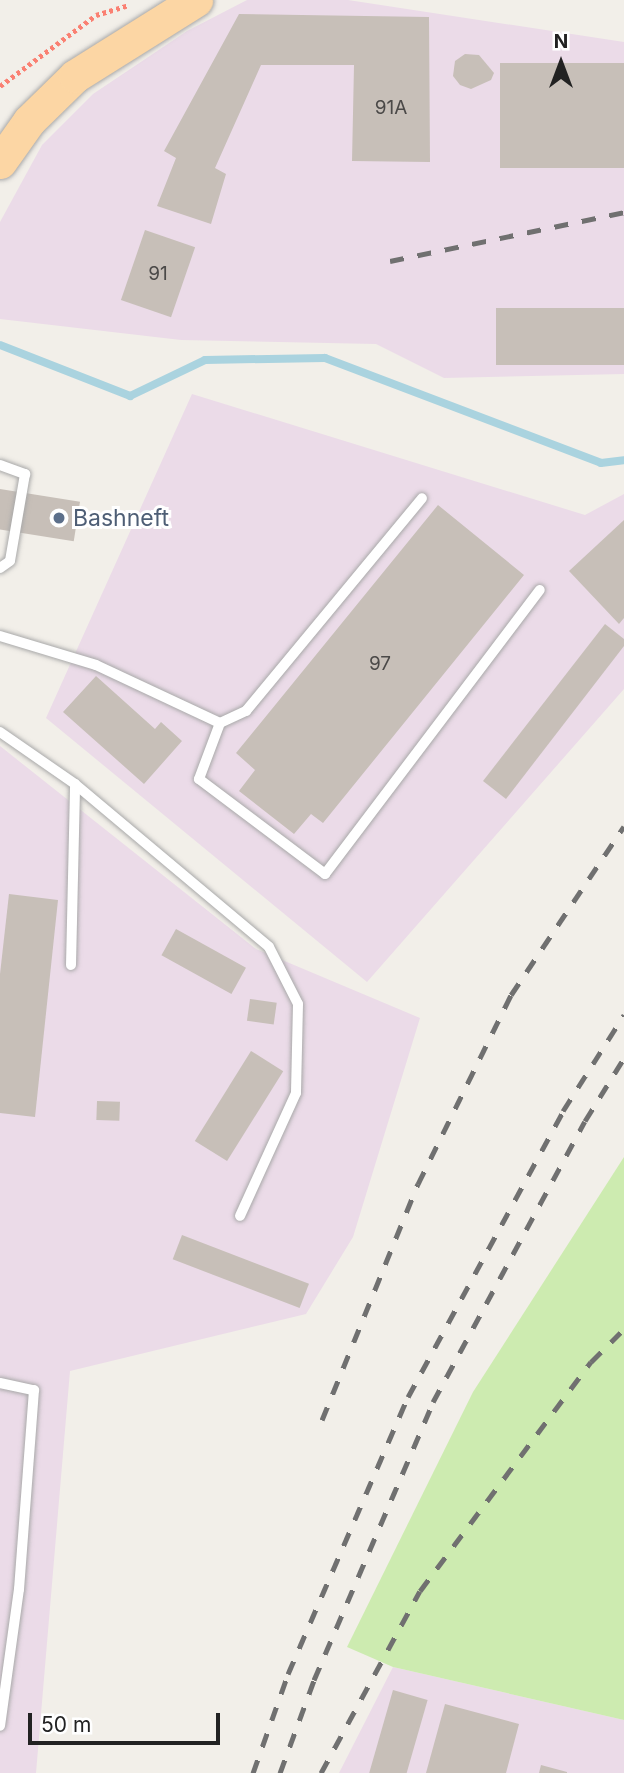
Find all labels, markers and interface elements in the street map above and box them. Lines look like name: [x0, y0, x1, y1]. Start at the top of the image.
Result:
north arrow: [526, 28, 596, 98]
text: N: [554, 30, 568, 53]
house number: 91А: [375, 97, 407, 119]
house number: 91: [148, 263, 168, 285]
place label: Bashneft: [73, 504, 169, 532]
marker: Bashneft: [51, 510, 67, 526]
house number: 97: [369, 653, 391, 675]
scale bar: [32, 1700, 224, 1744]
text: 50 m: [41, 1712, 91, 1737]

